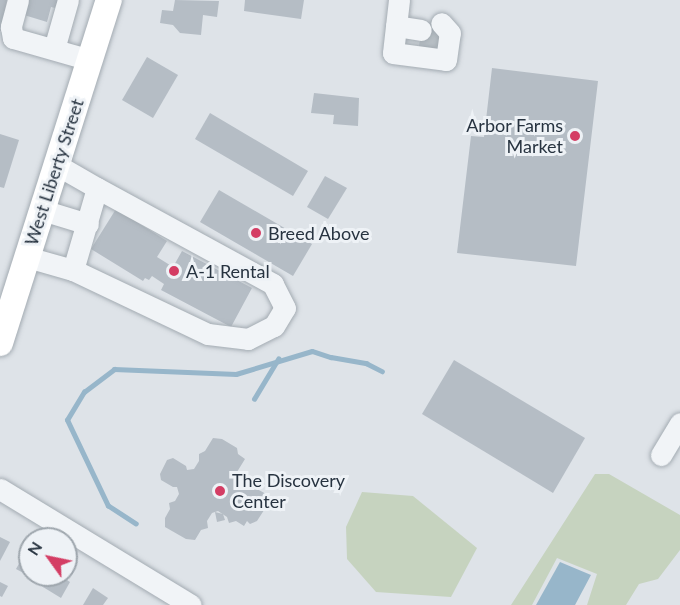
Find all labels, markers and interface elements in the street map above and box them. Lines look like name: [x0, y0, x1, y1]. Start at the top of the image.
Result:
street label: West Liberty Street: [20, 96, 88, 248]
place label: Arbor Farms Market: [466, 115, 563, 158]
marker: Arbor Farms Market: [568, 129, 582, 143]
place label: Breed Above: [268, 222, 370, 244]
marker: Breed Above: [249, 226, 263, 240]
place label: A-1 Rental: [186, 260, 270, 282]
marker: A-1 Rental: [167, 264, 181, 278]
place label: The Discovery Center: [232, 470, 345, 512]
marker: The Discovery Center: [213, 484, 227, 498]
north arrow: [18, 527, 78, 587]
text: N: [23, 538, 45, 558]

